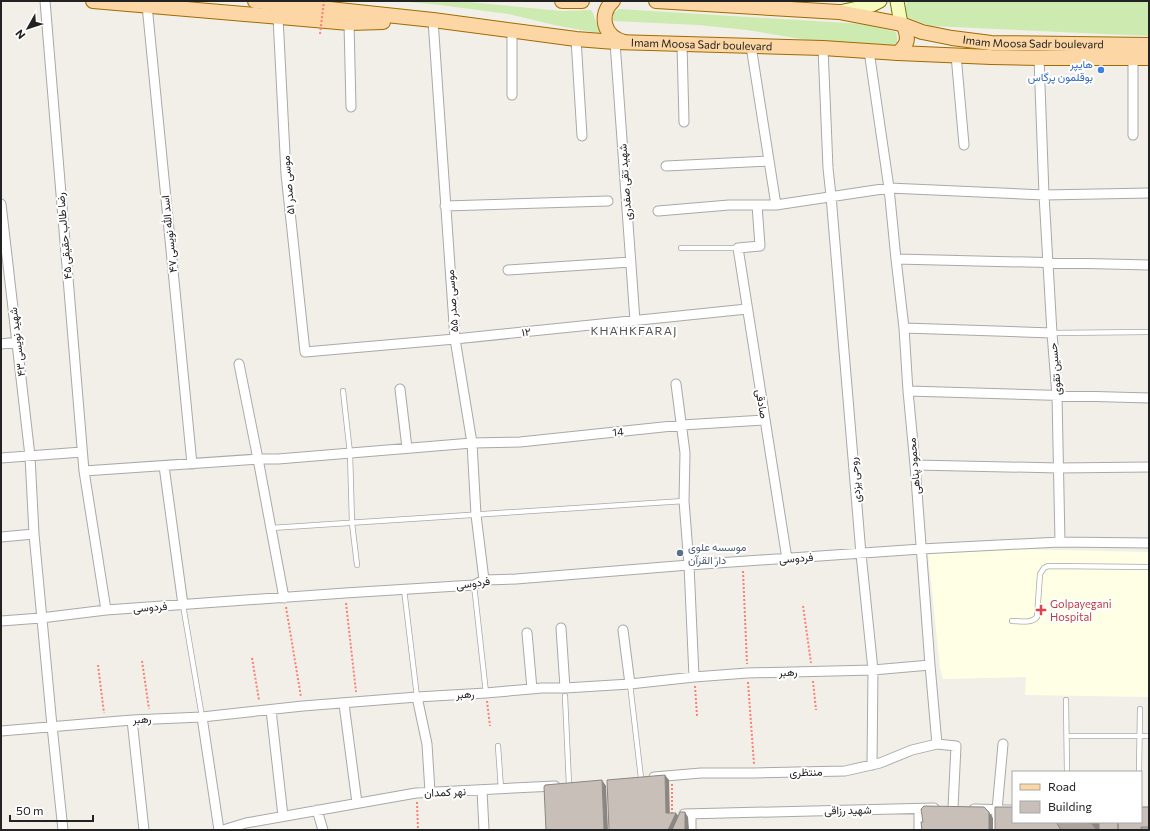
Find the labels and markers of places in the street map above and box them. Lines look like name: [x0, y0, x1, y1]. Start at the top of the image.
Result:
place label: هایپر بوقلمون پرگاس: [1028, 57, 1093, 85]
marker: هایپر بوقلمون پرگاس: [1096, 65, 1106, 75]
place label: موسسه علوی دار القرآن: [688, 540, 747, 567]
marker: موسسه علوی دار القرآن: [675, 548, 685, 558]
place label: Golpayegani Hospital: [1050, 597, 1112, 623]
marker: Golpayegani Hospital: [1035, 604, 1047, 616]

